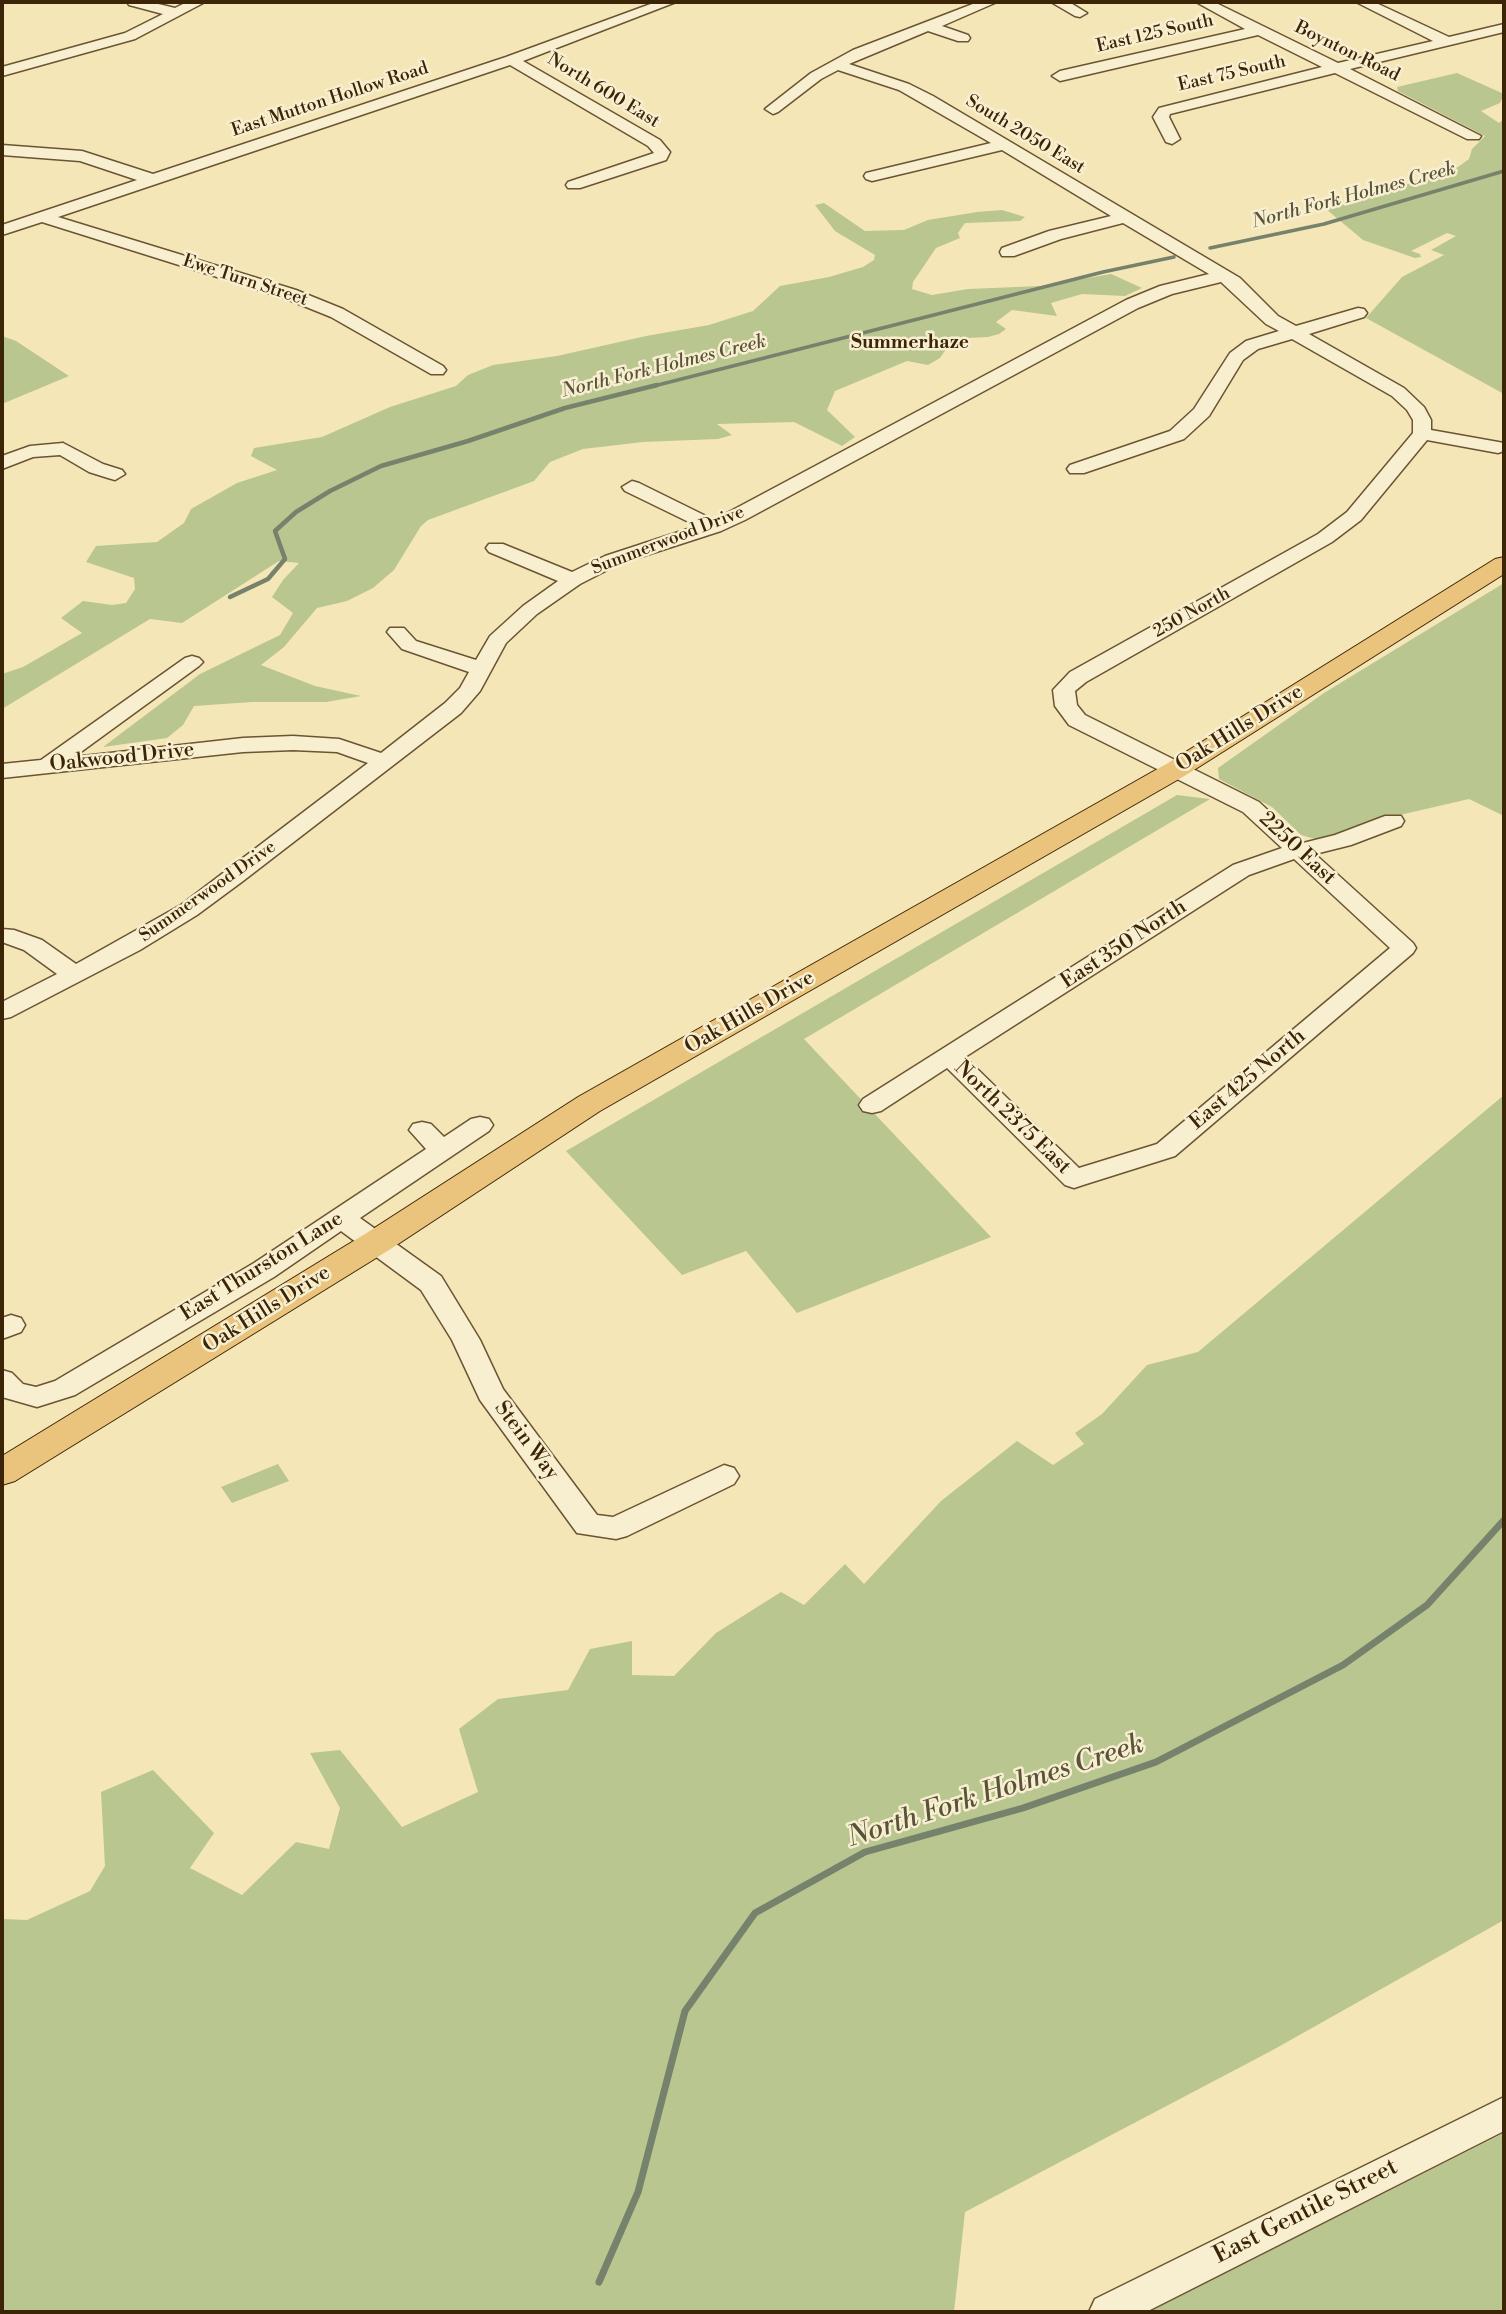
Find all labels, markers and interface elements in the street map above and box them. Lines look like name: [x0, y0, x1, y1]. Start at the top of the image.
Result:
street label: East 125 South: [1094, 10, 1216, 58]
street label: Boynton Road: [1291, 17, 1403, 87]
street label: North 600 East: [543, 49, 663, 133]
street label: East 75 South: [1176, 51, 1288, 97]
street label: East Mutton Hollow Road: [229, 58, 431, 142]
street label: South 2050 East: [961, 91, 1089, 179]
water label: North Fork Holmes Creek: [1250, 158, 1458, 234]
street label: Ewe Turn Street: [180, 251, 310, 311]
water label: North Fork Holmes Creek: [559, 331, 769, 403]
district label: Summerhaze: [851, 332, 969, 354]
street label: Summerwood Drive: [589, 502, 747, 580]
street label: 250 North: [1150, 583, 1234, 643]
street label: Oak Hills Drive: [1172, 680, 1308, 778]
street label: Oakwood Drive: [48, 738, 196, 778]
street label: 2250 East: [1253, 807, 1341, 891]
street label: Summerwood Drive: [135, 837, 281, 947]
street label: East 350 North: [1056, 895, 1192, 995]
street label: Oak Hills Drive: [681, 966, 819, 1060]
street label: East 425 North: [1185, 1024, 1311, 1136]
street label: North 2375 East: [948, 1056, 1076, 1180]
street label: East Thurston Lane: [176, 1207, 348, 1327]
street label: Oak Hills Drive: [199, 1261, 335, 1359]
street label: Stein Way: [488, 1397, 564, 1485]
water label: North Fork Holmes Creek: [844, 1728, 1148, 1856]
street label: East Gentile Street: [1209, 2153, 1403, 2271]

